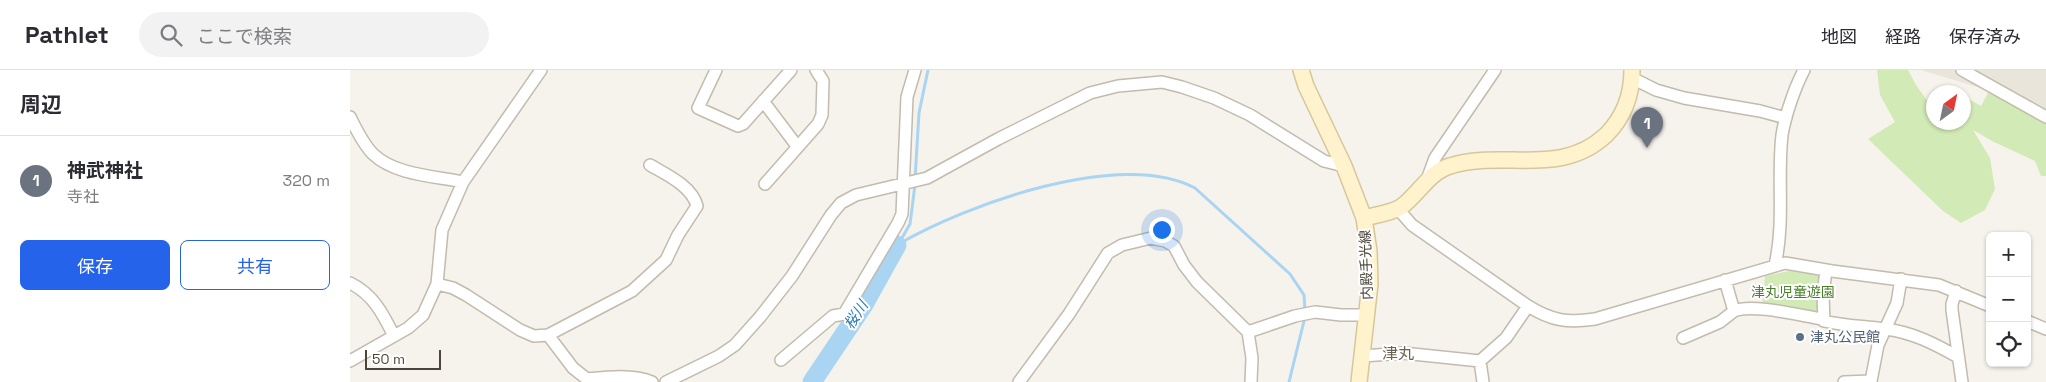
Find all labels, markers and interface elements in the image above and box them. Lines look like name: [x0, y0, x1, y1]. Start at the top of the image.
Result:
search box: [139, 12, 489, 57]
text: Pathlet: [25, 19, 109, 50]
icon: search: [157, 21, 185, 49]
text: ここで検索: [197, 24, 292, 49]
text: 地図: [1821, 25, 1857, 48]
text: 経路: [1885, 25, 1921, 48]
text: 保存済み: [1949, 25, 2021, 48]
north arrow: [1926, 85, 1971, 130]
text: 周辺: [20, 91, 62, 118]
pin: 1: [1631, 107, 1663, 148]
text: 神武神社: [67, 158, 143, 183]
text: 1: [32, 170, 40, 191]
text: 320 m: [283, 170, 330, 191]
text: 寺社: [67, 186, 99, 207]
your location: [1149, 217, 1175, 243]
street label: 内殿手光線: [1356, 230, 1376, 300]
map controls: [1986, 232, 2031, 367]
button: +: [1986, 232, 2031, 277]
button: 保存: [20, 240, 170, 290]
button: 共有: [180, 240, 330, 290]
button: −: [1986, 277, 2031, 322]
park label: 津丸児童遊園: [1751, 283, 1835, 301]
water label: 桜川: [839, 295, 873, 332]
button: locate: [1986, 322, 2031, 367]
place label: 津丸公民館: [1810, 328, 1880, 346]
marker: 津丸公民館: [1794, 331, 1806, 343]
district label: 津丸: [1382, 343, 1414, 364]
scale bar: [365, 347, 441, 370]
text: 50 m: [372, 350, 405, 368]

